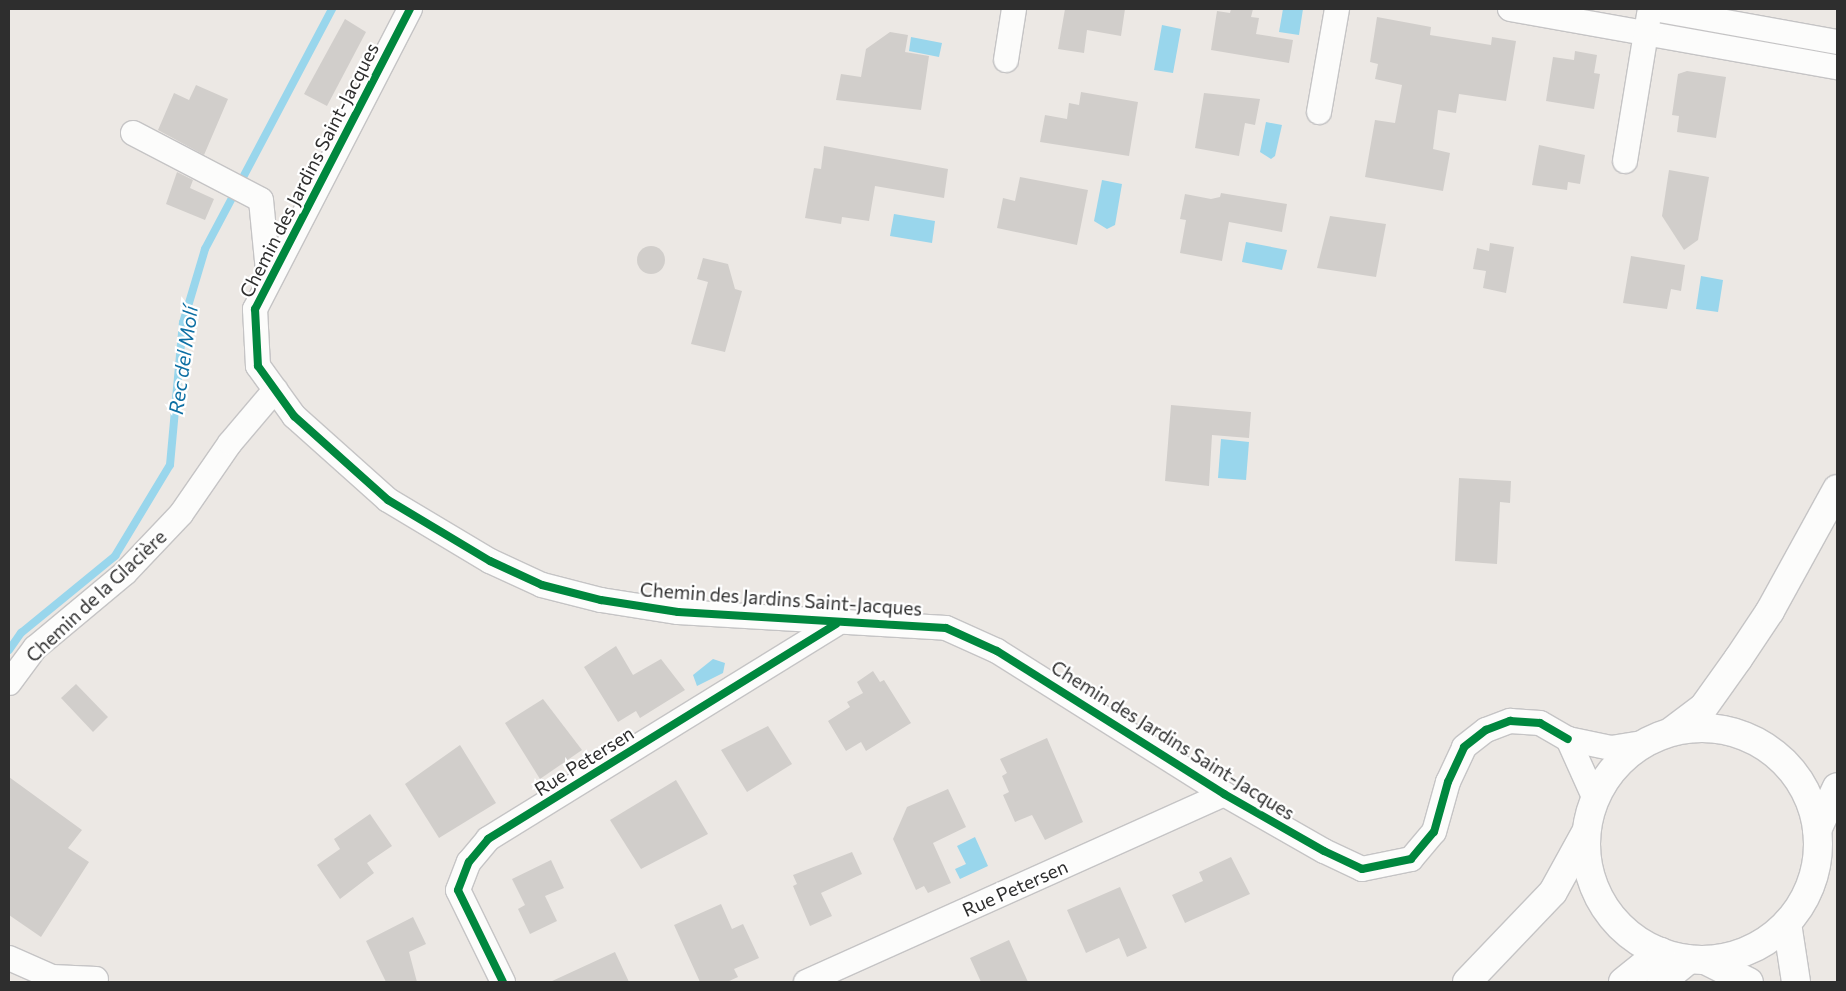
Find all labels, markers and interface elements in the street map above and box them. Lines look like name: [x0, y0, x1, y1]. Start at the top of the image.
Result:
street label: Chemin des Jardins Saint-Jacques: [235, 39, 383, 301]
water label: Rec del Molí: [164, 304, 202, 416]
street label: Chemin de la Glacière: [21, 525, 171, 667]
street label: Chemin des Jardins Saint-Jacques: [639, 578, 923, 620]
street label: Chemin des Jardins Saint-Jacques: [1047, 655, 1299, 825]
street label: Rue Petersen: [530, 721, 638, 801]
street label: Rue Petersen: [959, 855, 1071, 921]

